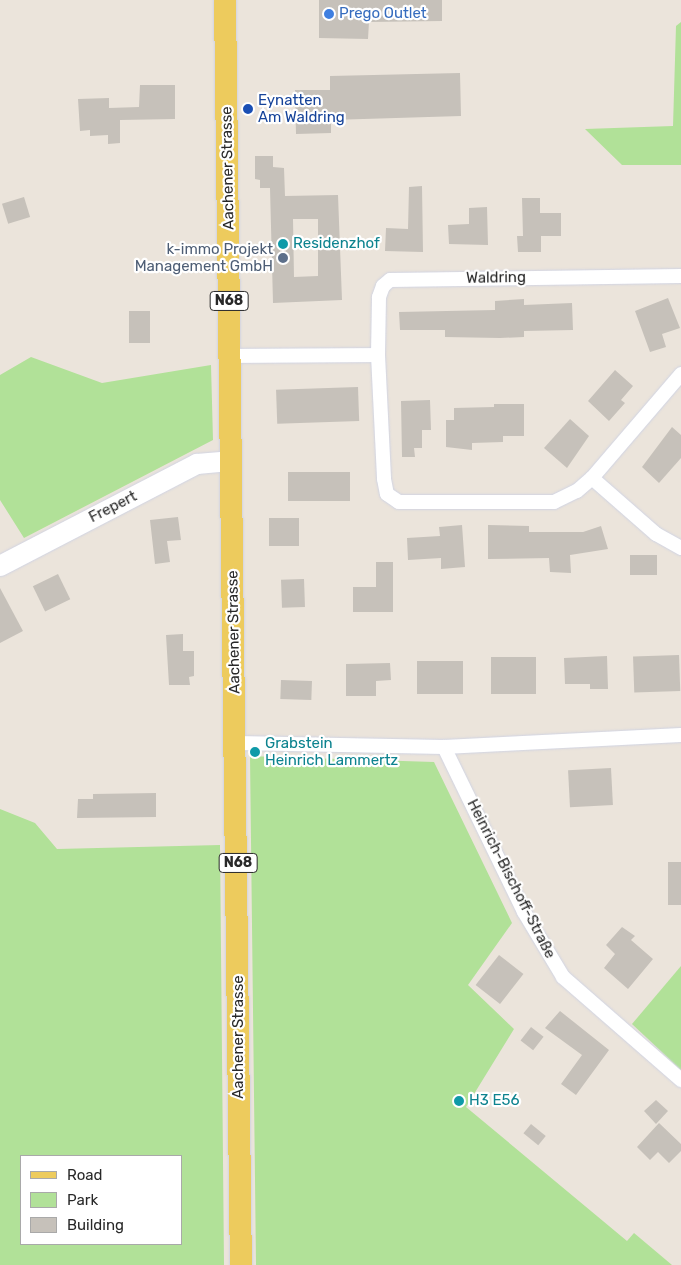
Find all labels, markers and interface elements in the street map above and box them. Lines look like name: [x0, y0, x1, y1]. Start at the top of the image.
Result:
place label: Prego Outlet: [339, 5, 427, 23]
marker: Prego Outlet: [323, 8, 335, 20]
place label: Eynatten Am Waldring: [258, 91, 345, 126]
marker: Eynatten Am Waldring: [242, 103, 254, 115]
street label: Aachener Strasse: [218, 106, 238, 230]
place label: Residenzhof: [293, 235, 380, 253]
marker: Residenzhof: [277, 238, 289, 250]
place label: k-immo Projekt Management GmbH: [135, 240, 273, 275]
marker: k-immo Projekt Management GmbH: [277, 252, 289, 264]
street label: Waldring: [466, 268, 526, 288]
road number: N68: [209, 290, 249, 312]
street label: Frepert: [86, 487, 140, 527]
street label: Aachener Strasse: [224, 570, 244, 694]
place label: Grabstein Heinrich Lammertz: [265, 734, 398, 769]
marker: Grabstein Heinrich Lammertz: [249, 746, 261, 758]
street label: Heinrich-Bischoff-Straße: [463, 796, 559, 962]
road number: N68: [218, 851, 258, 874]
street label: Aachener Strasse: [230, 975, 248, 1099]
place label: H3 E56: [469, 1092, 519, 1110]
marker: H3 E56: [453, 1095, 465, 1107]
legend: [20, 1155, 182, 1245]
text: Road: [67, 1166, 103, 1184]
text: Park: [67, 1191, 98, 1209]
text: Building: [67, 1216, 124, 1234]

